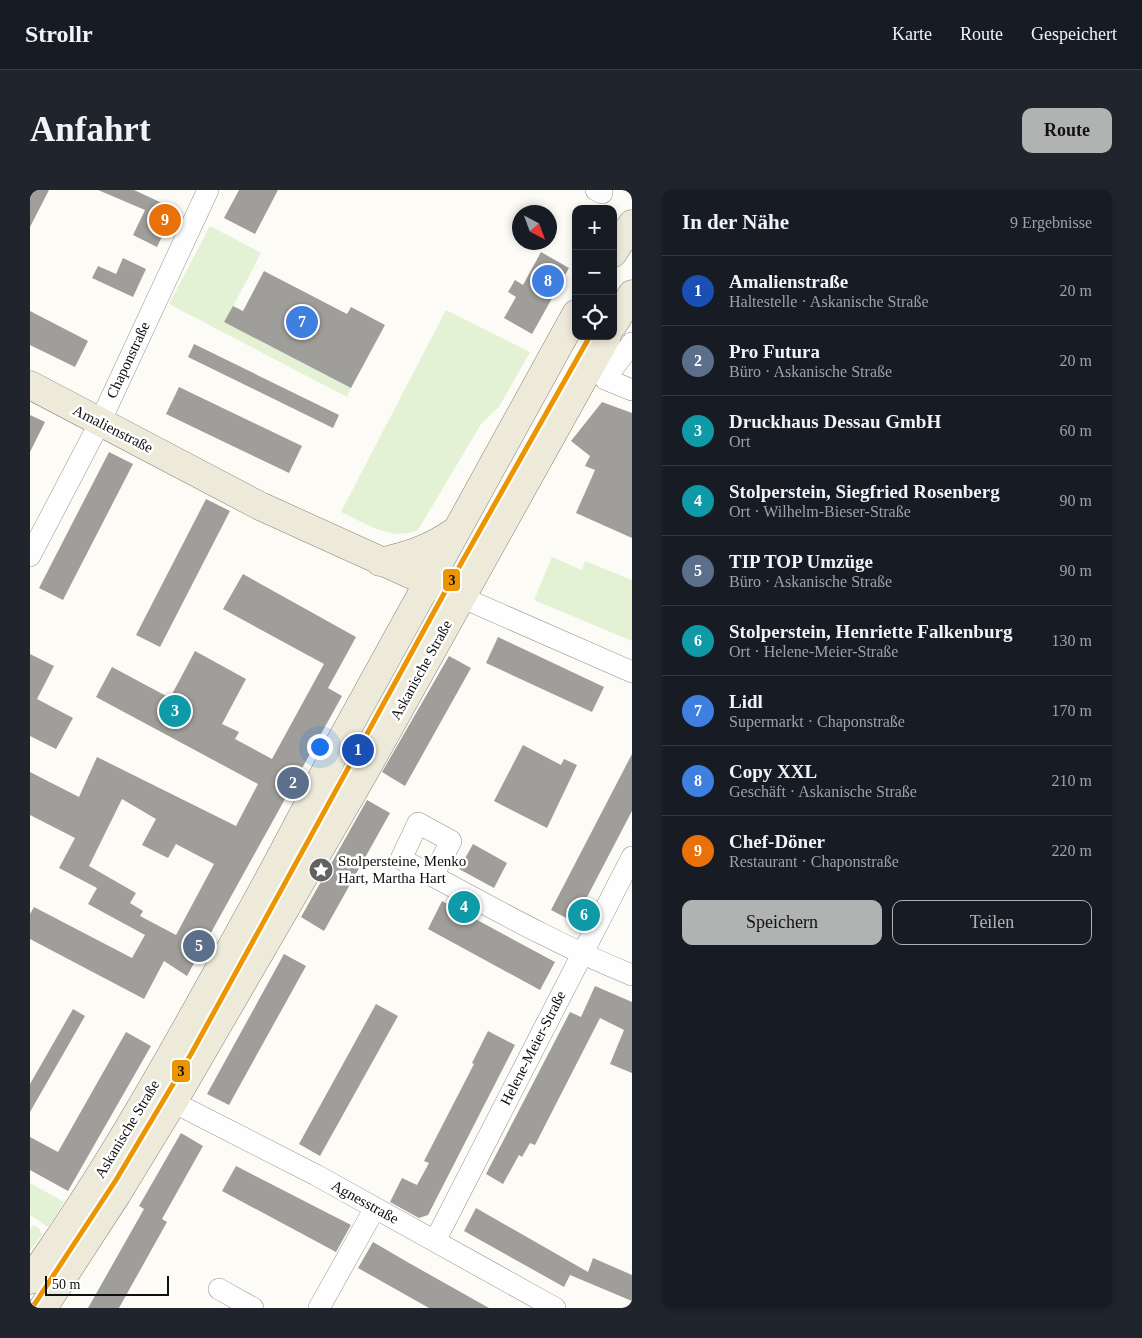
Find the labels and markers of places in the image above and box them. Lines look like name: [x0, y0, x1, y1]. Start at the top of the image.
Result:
pin: 9: [149, 201, 181, 239]
pin: 8: [532, 262, 564, 300]
pin: 7: [286, 303, 318, 341]
pin: 3: [159, 692, 191, 730]
pin: 1: [342, 731, 374, 769]
pin: 2: [277, 764, 309, 802]
place label: Stolpersteine, Menko Hart, Martha Hart: [338, 853, 466, 886]
place icon: Stolpersteine, Menko Hart, Martha Hart: [308, 857, 334, 883]
pin: 4: [448, 888, 480, 926]
pin: 6: [568, 896, 600, 934]
pin: 5: [183, 927, 215, 965]

